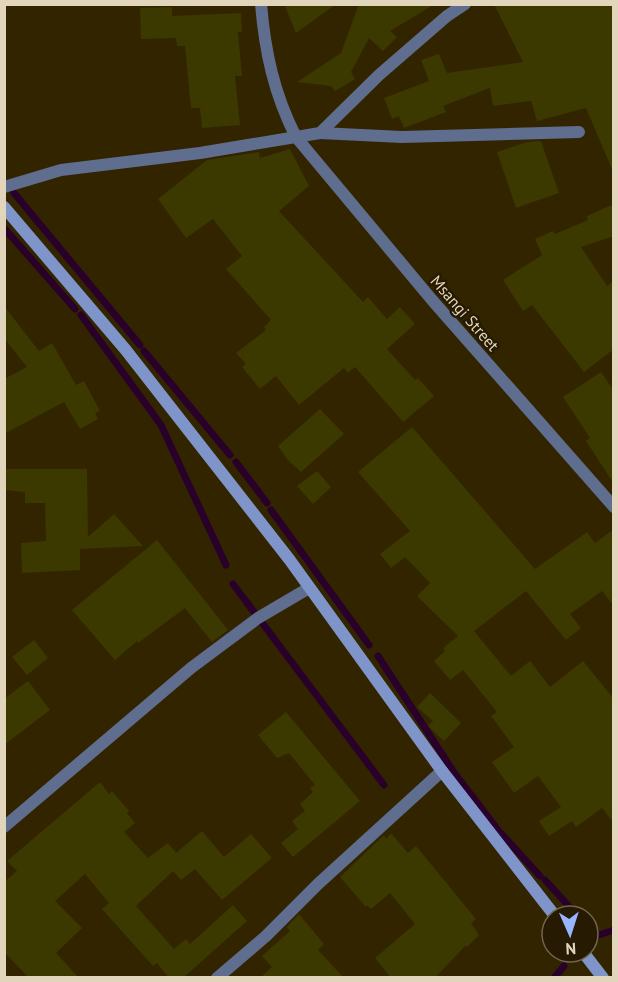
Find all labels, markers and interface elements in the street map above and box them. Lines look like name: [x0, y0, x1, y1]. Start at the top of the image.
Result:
street label: Msangi Street: [427, 271, 504, 355]
north arrow: [540, 904, 600, 964]
text: N: [565, 939, 577, 959]

